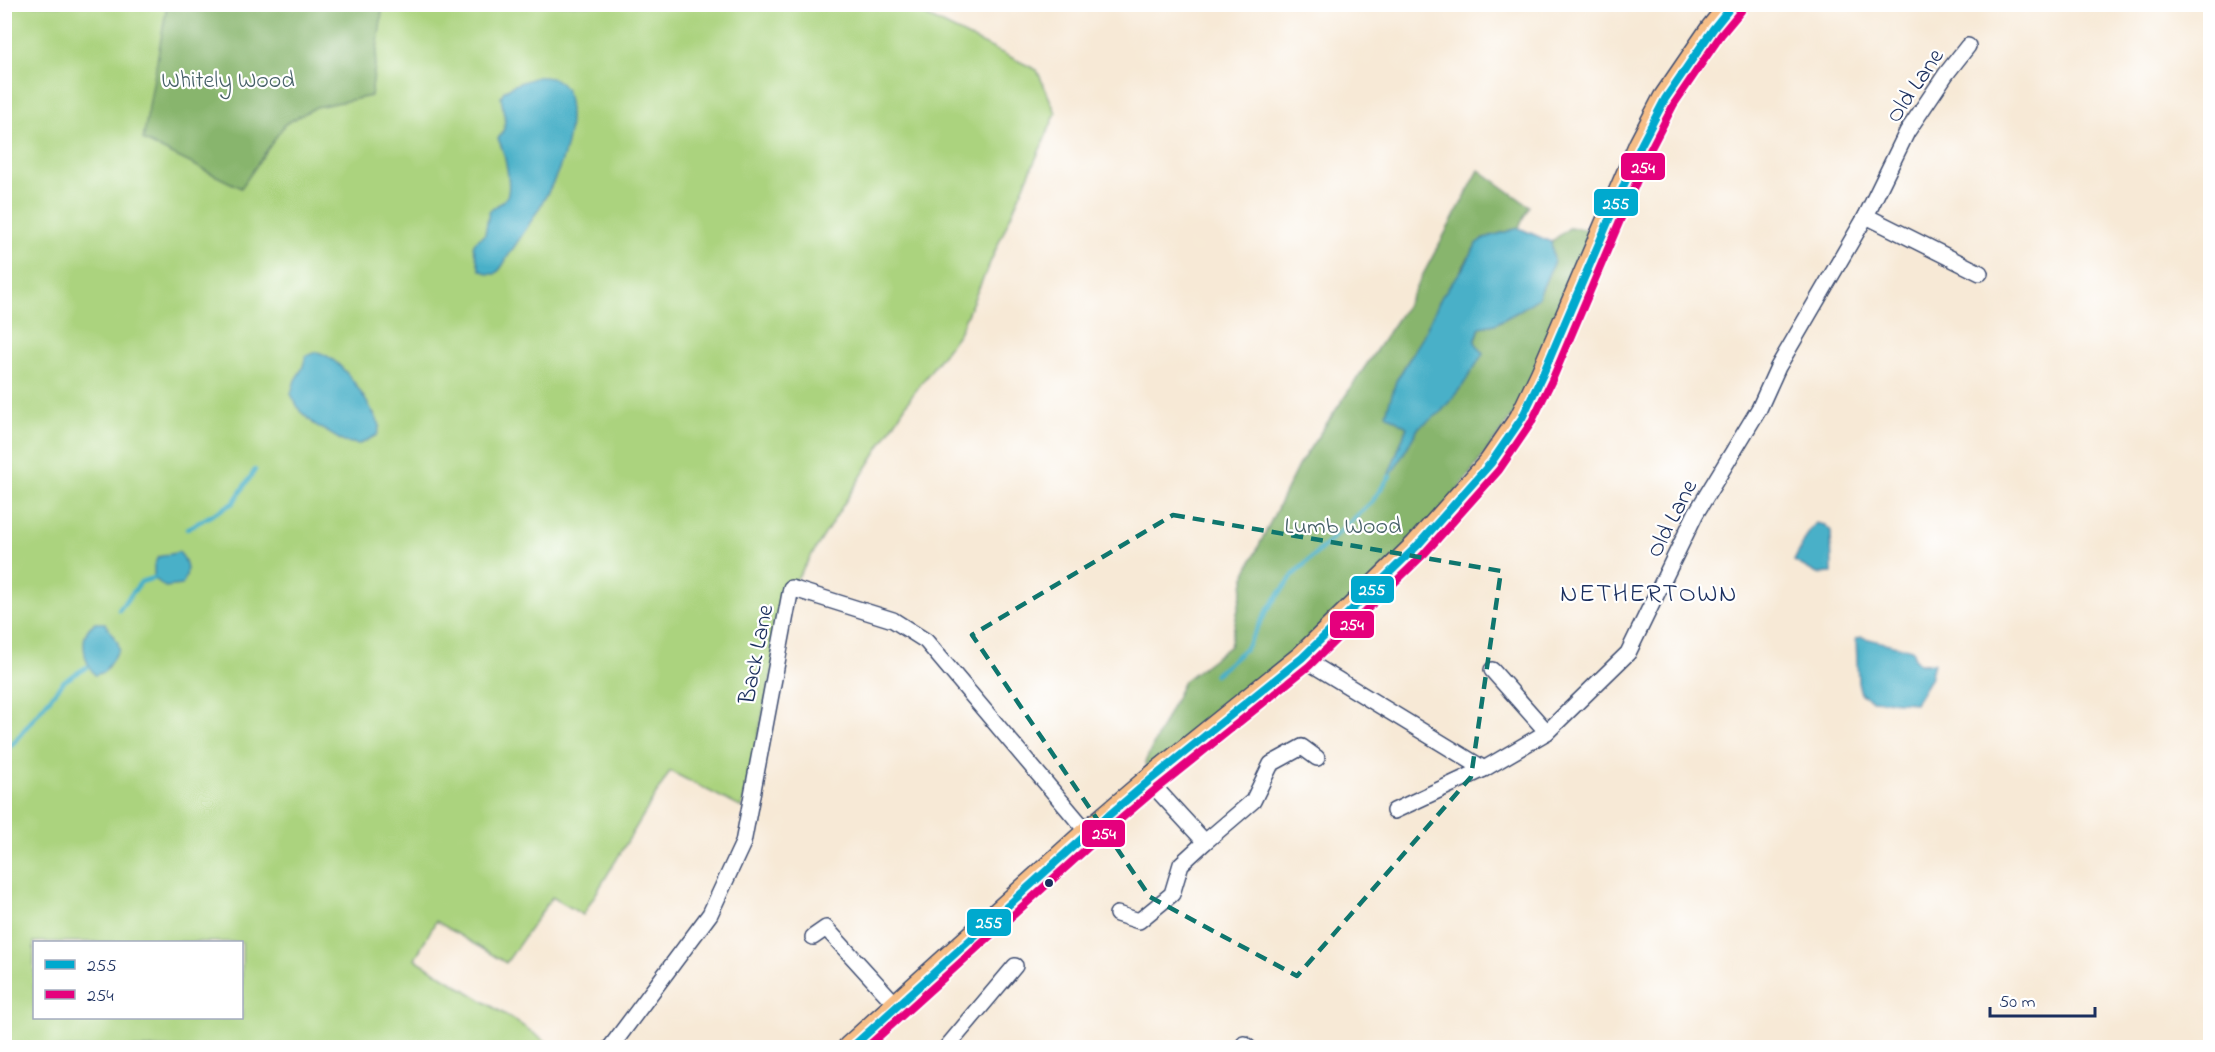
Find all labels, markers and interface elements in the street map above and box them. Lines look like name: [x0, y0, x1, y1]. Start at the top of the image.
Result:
street label: Old Lane: [1878, 42, 1954, 131]
park label: Whitely Wood: [161, 64, 295, 100]
line badge: 254: [1620, 152, 1666, 181]
text: 254: [1630, 157, 1655, 181]
line badge: 255: [1593, 188, 1639, 217]
text: 255: [1602, 193, 1630, 217]
street label: Old Lane: [1639, 474, 1708, 564]
park label: Lumb Wood: [1285, 510, 1402, 545]
line badge: 255: [1350, 575, 1395, 604]
district label: NETHERTOWN: [1560, 576, 1738, 614]
text: 255: [1358, 579, 1386, 603]
street label: Back Lane: [730, 601, 784, 708]
line badge: 254: [1329, 610, 1375, 639]
text: 254: [1339, 614, 1364, 638]
line badge: 254: [1081, 819, 1126, 848]
text: 254: [1091, 823, 1116, 847]
unlabelled marker: [1043, 877, 1055, 889]
line badge: 255: [966, 908, 1012, 937]
text: 255: [975, 912, 1003, 936]
legend: [33, 941, 243, 1019]
text: 255: [87, 954, 117, 980]
scale bar: [1990, 980, 2095, 1018]
text: 254: [87, 984, 114, 1010]
text: 50 m: [1999, 990, 2036, 1016]

